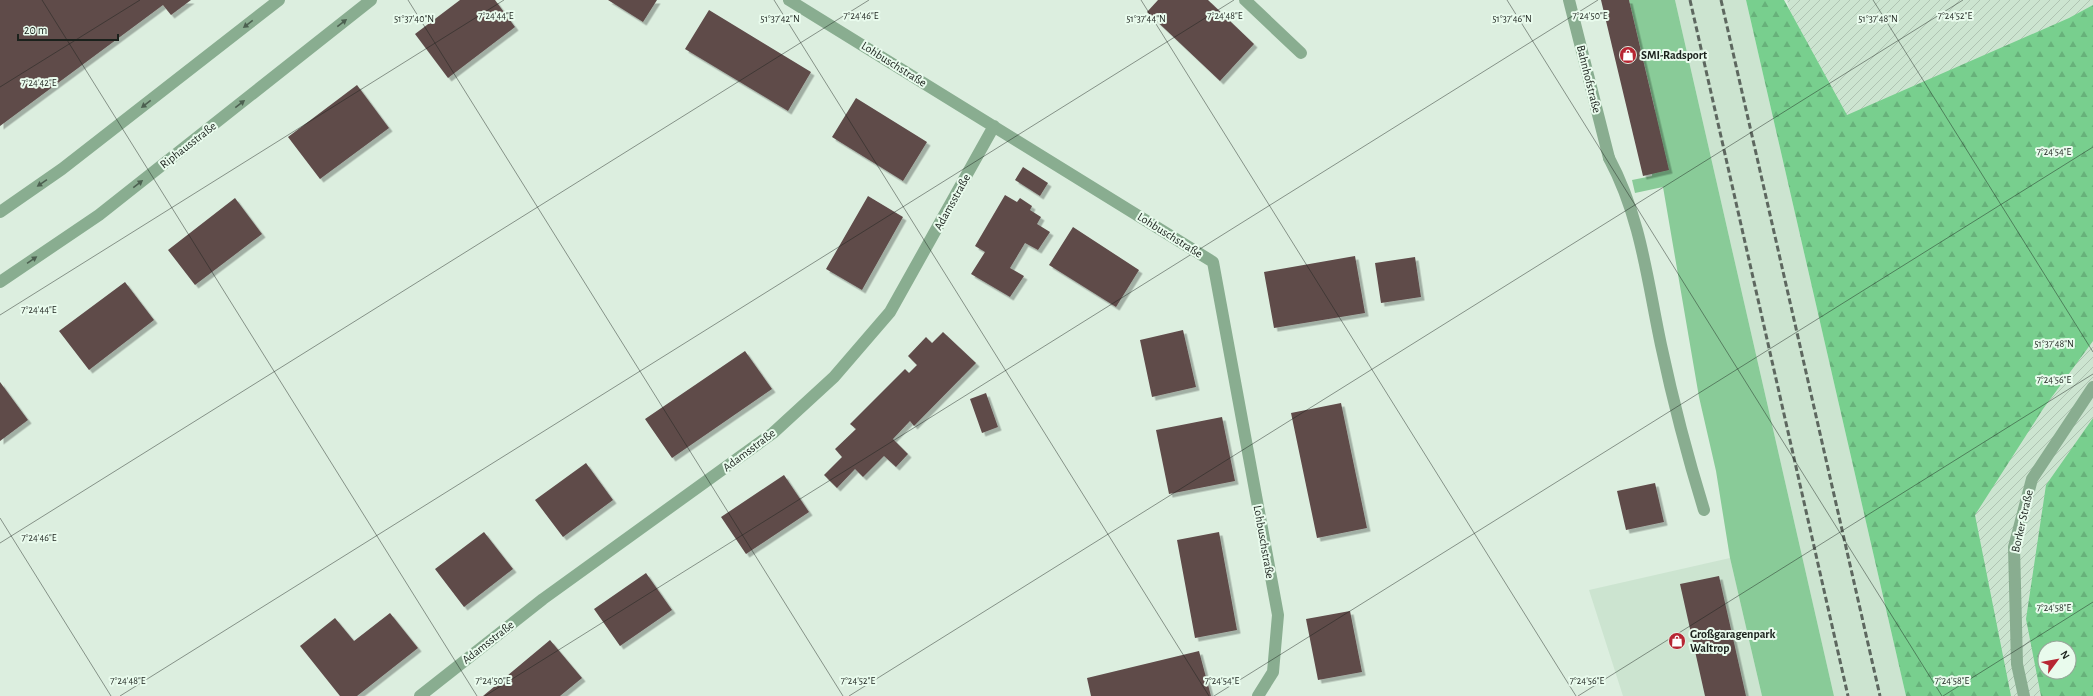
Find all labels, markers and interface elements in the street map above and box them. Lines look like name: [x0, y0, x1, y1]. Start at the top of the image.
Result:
text: 7°24'44"E: [478, 11, 514, 21]
text: 7°24'46"E: [843, 11, 879, 21]
text: 7°24'48"E: [1207, 11, 1243, 21]
text: 7°24'50"E: [1572, 11, 1608, 21]
text: 7°24'52"E: [1938, 11, 1972, 21]
text: 51°37'40"N: [394, 14, 434, 24]
text: 51°37'42"N: [760, 14, 800, 24]
text: 51°37'44"N: [1126, 14, 1166, 24]
text: 51°37'46"N: [1492, 14, 1532, 24]
text: 51°37'48"N: [1858, 14, 1898, 24]
scale bar: [18, 16, 118, 42]
one-way arrow: [336, 19, 347, 27]
one-way arrow: [242, 20, 253, 28]
text: 20 m: [24, 24, 47, 36]
street label: Lohbuschstraße: [859, 39, 929, 89]
street label: Bahnhofstraße: [1575, 44, 1603, 114]
shop icon: SMI-Radsport: [1618, 45, 1638, 65]
place label: SMI-Radsport: [1641, 49, 1707, 61]
text: 7°24'42"E: [21, 78, 57, 88]
one-way arrow: [234, 99, 245, 108]
one-way arrow: [140, 100, 151, 108]
street label: Riphausstraße: [158, 119, 218, 171]
text: 7°24'54"E: [2037, 147, 2072, 157]
street label: Adamsstraße: [932, 172, 972, 232]
one-way arrow: [37, 179, 47, 187]
one-way arrow: [132, 180, 143, 189]
street label: Lohbuschstraße: [1135, 210, 1205, 260]
one-way arrow: [27, 256, 37, 264]
text: 7°24'44"E: [21, 305, 57, 315]
text: 51°37'48"N: [2034, 339, 2074, 349]
text: 7°24'56"E: [2037, 375, 2071, 385]
street label: Adamsstraße: [721, 427, 777, 473]
street label: Borker Straße: [2009, 489, 2035, 553]
street label: Lohbuschstraße: [1252, 504, 1276, 580]
text: 7°24'46"E: [21, 533, 57, 543]
text: 7°24'58"E: [2037, 603, 2072, 613]
street label: Adamsstraße: [460, 618, 516, 666]
place label: Großgaragenpark Waltrop: [1690, 628, 1775, 654]
shop icon: Großgaragenpark Waltrop: [1667, 631, 1687, 651]
north arrow: [2037, 640, 2077, 680]
text: N: [2058, 649, 2072, 661]
text: 7°24'48"E: [110, 676, 146, 686]
text: 7°24'50"E: [475, 676, 511, 686]
text: 7°24'52"E: [841, 676, 875, 686]
text: 7°24'54"E: [1205, 676, 1240, 686]
text: 7°24'56"E: [1570, 676, 1604, 686]
text: 7°24'58"E: [1935, 676, 1970, 686]

